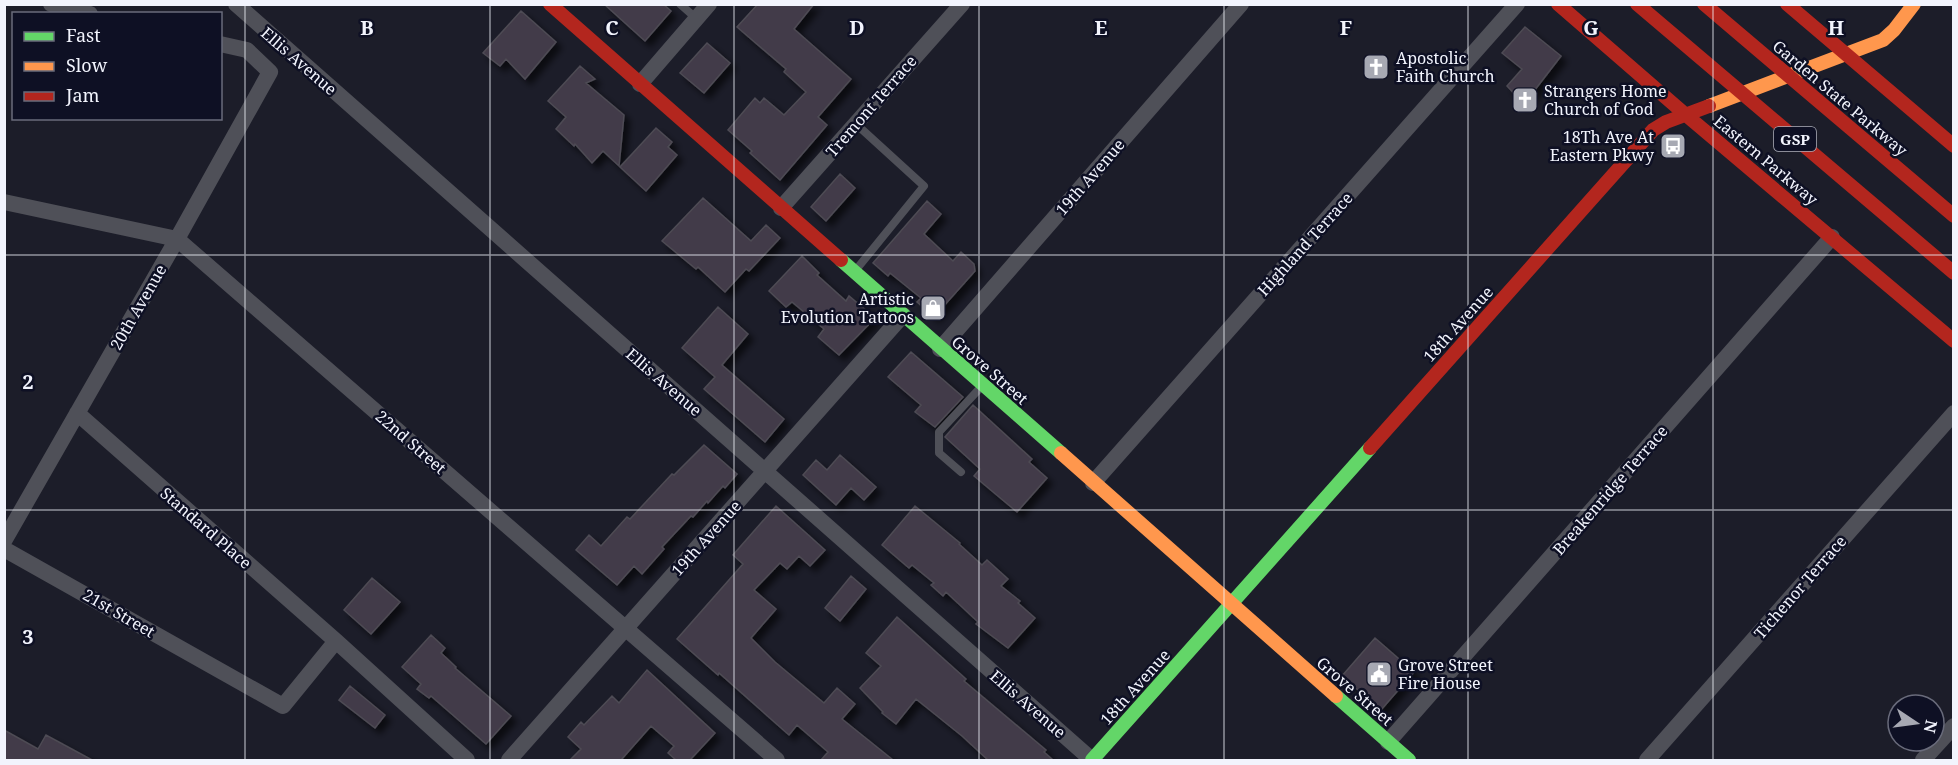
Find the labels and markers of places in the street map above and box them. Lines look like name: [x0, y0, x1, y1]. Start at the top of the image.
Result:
place label: Apostolic Faith Church: [1396, 47, 1495, 87]
church icon: Apostolic Faith Church: [1361, 52, 1391, 82]
place label: Strangers Home Church of God: [1544, 80, 1667, 120]
church icon: Strangers Home Church of God: [1510, 85, 1540, 115]
place label: 18Th Ave At Eastern Pkwy: [1550, 126, 1655, 166]
bus stop icon: 18Th Ave At Eastern Pkwy: [1658, 131, 1688, 161]
place label: Artistic Evolution Tattoos: [781, 288, 914, 328]
shop icon: Artistic Evolution Tattoos: [918, 293, 948, 323]
place label: Grove Street Fire House: [1398, 654, 1493, 694]
public building icon: Grove Street Fire House: [1364, 659, 1394, 689]

